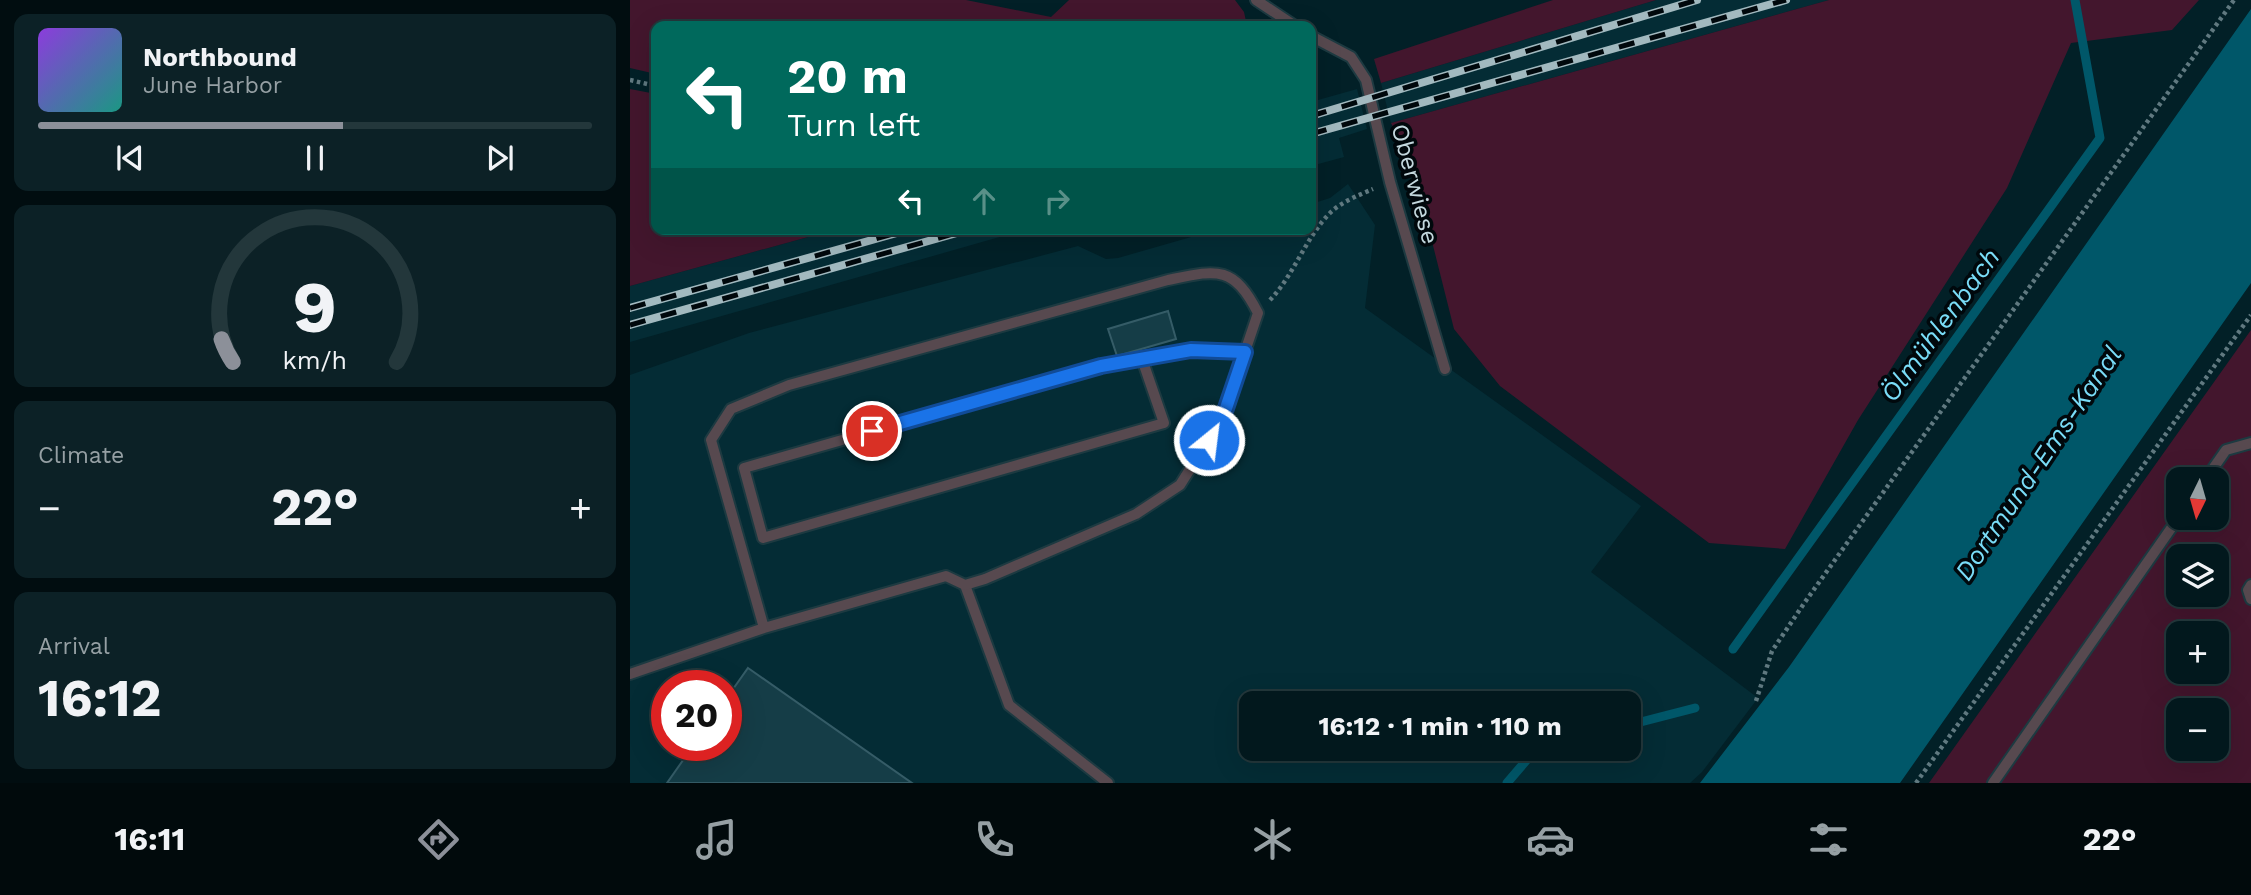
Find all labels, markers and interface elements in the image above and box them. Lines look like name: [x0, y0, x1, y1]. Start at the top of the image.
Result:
text: Northbound: [143, 42, 297, 72]
text: 20 m: [787, 47, 908, 105]
icon: left: [672, 49, 763, 140]
text: June Harbor: [143, 72, 282, 99]
text: Turn left: [787, 106, 920, 144]
street label: Oberwiese: [1386, 121, 1444, 247]
icon: previous: [111, 139, 149, 177]
icon: pause: [296, 139, 334, 177]
icon: next: [481, 139, 519, 177]
icon: left: [892, 182, 930, 220]
icon: ahead: [965, 182, 1003, 220]
icon: right: [1038, 182, 1076, 220]
water label: Ölmühlenbach: [1874, 242, 2006, 408]
text: 9: [293, 264, 337, 350]
water label: Dortmund-Ems-Kanal: [1948, 340, 2128, 586]
text: km/h: [283, 346, 347, 375]
pin: [842, 401, 902, 461]
position arrow: [1172, 403, 1246, 477]
icon: arrive: [853, 412, 891, 450]
text: Climate: [38, 442, 124, 469]
north arrow: [2166, 467, 2230, 530]
map controls: [2166, 467, 2229, 761]
text: 22°: [271, 477, 359, 538]
text: −: [38, 486, 61, 530]
text: +: [569, 486, 592, 530]
button: layers: [2166, 544, 2229, 607]
button: +: [2166, 621, 2229, 684]
text: Arrival: [38, 633, 110, 660]
text: 16:12: [38, 668, 162, 729]
speed limit sign: 20: [651, 670, 742, 761]
button: −: [2166, 698, 2229, 761]
text: 16:12 · 1 min · 110 m: [1318, 711, 1562, 741]
icon: directions: [414, 815, 463, 864]
icon: music: [692, 815, 741, 864]
icon: phone: [970, 815, 1019, 864]
icon: climate: [1248, 815, 1297, 864]
icon: car: [1526, 815, 1575, 864]
icon: filters: [1804, 815, 1853, 864]
text: 16:11: [115, 820, 185, 858]
text: 22°: [2083, 820, 2136, 858]

